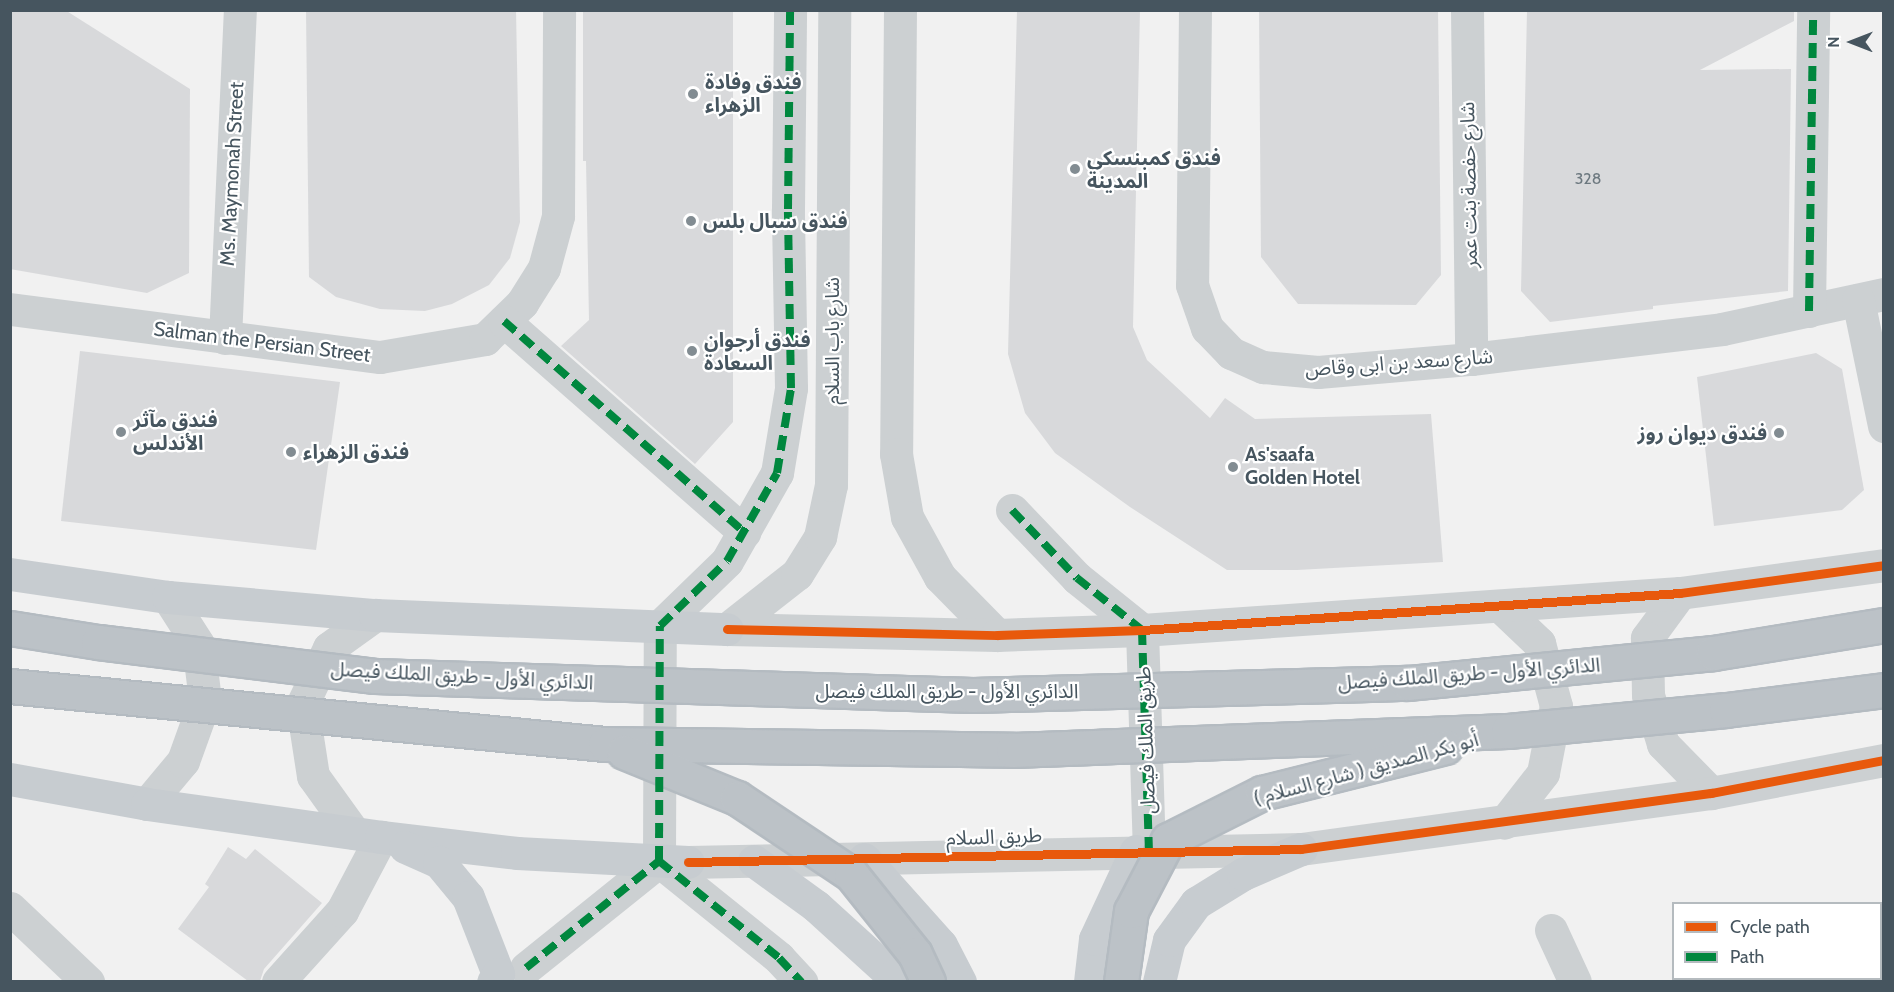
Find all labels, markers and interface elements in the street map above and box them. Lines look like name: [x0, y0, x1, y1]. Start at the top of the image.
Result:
north arrow: [1822, 12, 1882, 72]
text: N: [1824, 36, 1843, 48]
place label: فندق وفادة الزهراء: [705, 70, 802, 117]
street label: Ms. Maymonah Street: [215, 81, 249, 267]
marker: فندق وفادة الزهراء: [686, 87, 700, 101]
street label: شارع حفصة بنت عمر: [1456, 102, 1482, 268]
place label: فندق كمبنسكي المدينة: [1087, 146, 1221, 193]
marker: فندق كمبنسكي المدينة: [1068, 162, 1082, 176]
house number: 328: [1575, 169, 1601, 189]
place label: فندق سبال بلس: [703, 209, 848, 233]
marker: فندق سبال بلس: [684, 214, 698, 228]
street label: شارع باب السلام: [820, 277, 844, 405]
street label: Salman the Persian Street: [152, 317, 372, 367]
place label: فندق أرجوان السعادة: [704, 328, 810, 375]
marker: فندق أرجوان السعادة: [685, 344, 699, 358]
street label: شارع سعد بن ابى وقاص: [1304, 344, 1494, 382]
place label: فندق مآثر الأندلس: [133, 408, 217, 455]
place label: فندق ديوان روز: [1638, 421, 1767, 445]
marker: فندق مآثر الأندلس: [114, 425, 128, 439]
marker: فندق ديوان روز: [1772, 426, 1786, 440]
place label: فندق الزهراء: [303, 440, 409, 464]
place label: As'saafa Golden Hotel: [1245, 443, 1360, 490]
marker: فندق الزهراء: [284, 445, 298, 459]
marker: As'saafa Golden Hotel: [1226, 460, 1240, 474]
street label: الدائري الأول - طريق الملك فيصل: [1337, 653, 1601, 695]
street label: الدائري الأول - طريق الملك فيصل: [330, 657, 594, 695]
street label: طريق الملك فيصل: [1131, 666, 1161, 814]
street label: الدائري الأول - طريق الملك فيصل: [815, 679, 1079, 703]
street label: ( شارع السلام ) أبو بكر الصديق: [1251, 727, 1481, 811]
street label: طريق السلام: [946, 823, 1042, 851]
legend: [1672, 902, 1882, 980]
text: Cycle path: [1730, 916, 1810, 938]
text: Path: [1730, 946, 1764, 968]

